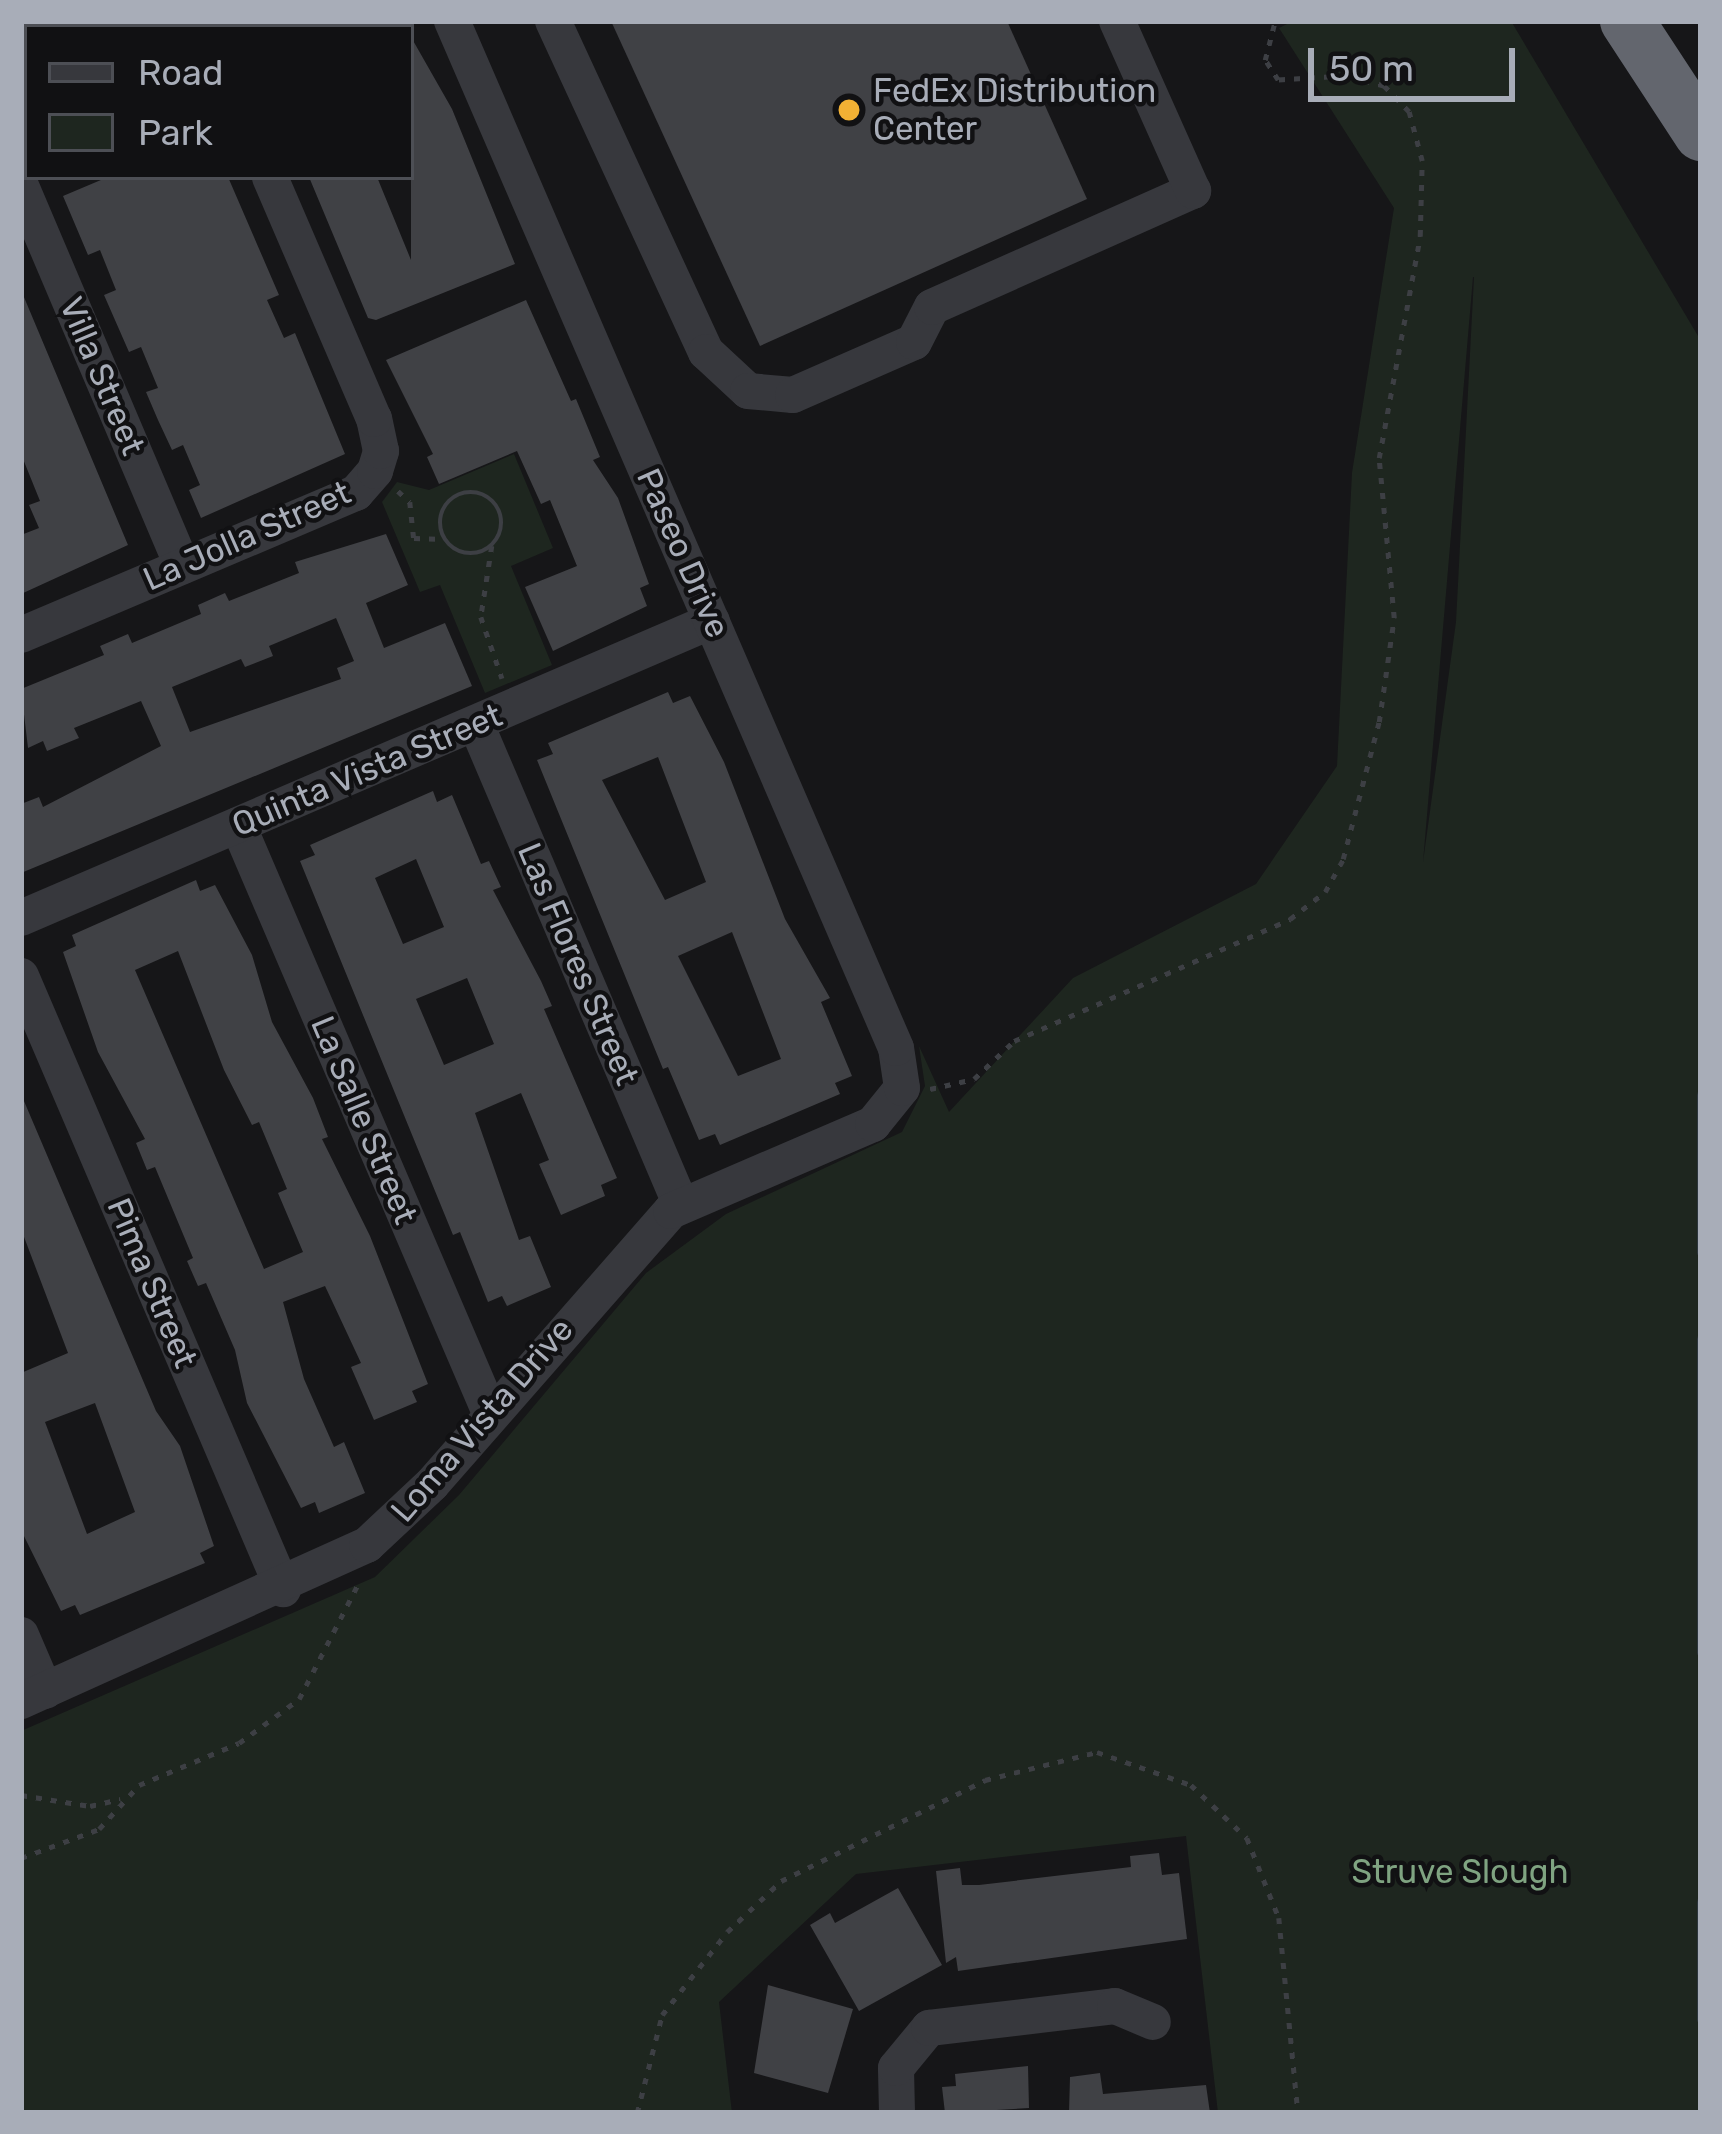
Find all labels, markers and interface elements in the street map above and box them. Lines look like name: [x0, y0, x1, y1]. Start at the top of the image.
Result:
legend: [24, 24, 414, 180]
scale bar: [1314, 24, 1521, 98]
text: 50 m: [1329, 47, 1414, 90]
text: Road: [138, 51, 223, 94]
place label: FedEx Distribution Center: [873, 71, 1156, 149]
marker: FedEx Distribution Center: [836, 97, 862, 123]
text: Park: [138, 111, 213, 154]
street label: Villa Street: [51, 291, 153, 461]
street label: Paseo Drive: [628, 462, 738, 644]
street label: La Jolla Street: [137, 473, 357, 599]
street label: Quinta Vista Street: [226, 695, 508, 845]
street label: Las Flores Street: [509, 837, 647, 1091]
street label: La Salle Street: [302, 1010, 426, 1230]
street label: Pima Street: [99, 1192, 205, 1374]
street label: Loma Vista Drive: [383, 1310, 581, 1530]
park label: Struve Slough: [1351, 1852, 1569, 1892]

